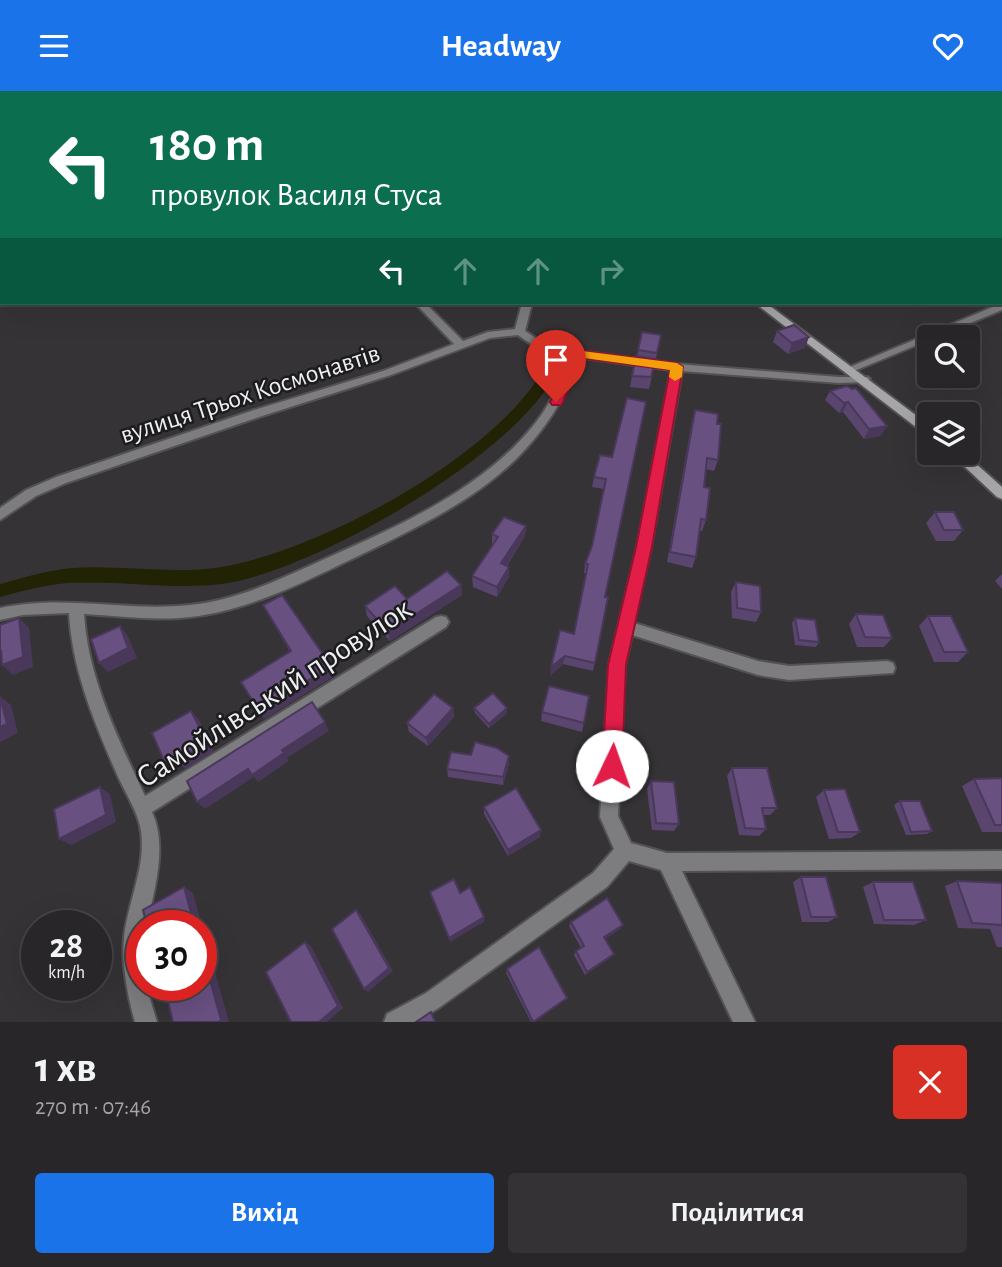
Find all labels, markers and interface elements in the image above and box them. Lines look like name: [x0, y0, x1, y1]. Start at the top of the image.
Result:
icon: menu: [35, 27, 73, 65]
icon: heart: [929, 27, 967, 65]
text: Headway: [441, 30, 561, 62]
icon: left: [35, 119, 126, 210]
text: 180 m: [150, 121, 264, 170]
text: провулок Василя Стуса: [150, 179, 442, 211]
icon: left: [373, 252, 411, 290]
icon: ahead: [446, 252, 484, 290]
icon: ahead: [519, 252, 557, 290]
icon: right: [592, 252, 630, 290]
map controls: [917, 325, 980, 465]
button: search: [917, 325, 980, 388]
pin: [526, 330, 586, 402]
street label: вулиця Трьох Космонавтів: [117, 340, 383, 448]
icon: arrive: [537, 341, 575, 379]
button: layers: [917, 402, 980, 465]
street label: Самойлівський провулок: [131, 592, 418, 794]
position arrow: [575, 729, 649, 803]
speed limit sign: 30: [126, 910, 217, 1001]
text: 28: [50, 929, 83, 964]
text: km/h: [48, 964, 85, 982]
button: close: [893, 1045, 967, 1119]
text: 1 хв: [35, 1047, 97, 1089]
text: 270 m · 07:46: [35, 1096, 151, 1119]
button: Вихід: [35, 1173, 494, 1253]
button: Поділитися: [508, 1173, 967, 1253]

